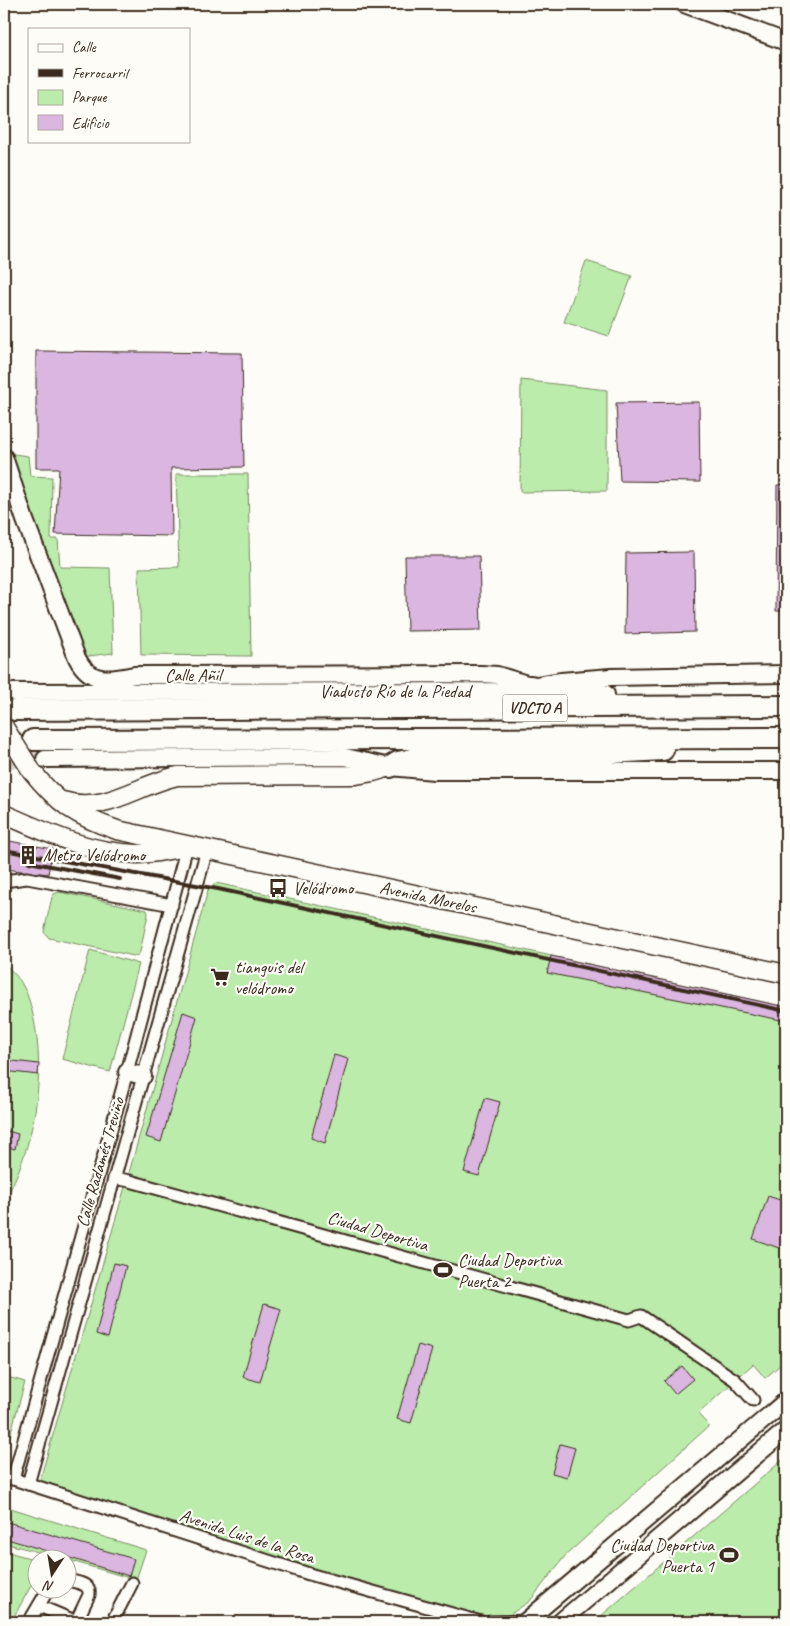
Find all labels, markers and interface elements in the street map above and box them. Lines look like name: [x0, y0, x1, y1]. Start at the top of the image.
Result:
legend: [28, 28, 190, 142]
text: Calle: [72, 38, 97, 57]
text: Ferrocarril: [72, 64, 130, 83]
text: Parque: [72, 88, 108, 107]
text: Edificio: [72, 114, 110, 133]
street label: Calle Añil: [165, 664, 224, 686]
street label: Viaducto Río de la Piedad: [319, 680, 474, 702]
road number: VDCTO A: [502, 694, 568, 721]
building icon: Metro Velódromo: [17, 844, 39, 866]
place label: Metro Velódromo: [43, 844, 146, 866]
street label: Avenida Morelos: [378, 876, 480, 918]
bus stop icon: Velódromo: [267, 877, 289, 899]
place label: Velódromo: [293, 877, 355, 899]
place label: tianguis del velódromo: [235, 956, 306, 999]
supermarket icon: tianguis del velódromo: [209, 966, 231, 988]
street label: Calle Radamés Treviño: [71, 1093, 129, 1229]
street label: Ciudad Deportiva: [325, 1206, 432, 1256]
place label: Ciudad Deportiva Puerta 2: [458, 1249, 563, 1292]
sports icon: Ciudad Deportiva Puerta 2: [432, 1259, 454, 1281]
street label: Avenida Luis de la Rosa: [177, 1504, 319, 1569]
place label: Ciudad Deportiva Puerta 1: [610, 1534, 715, 1577]
sports icon: Ciudad Deportiva Puerta 1: [718, 1544, 740, 1566]
north arrow: [28, 1548, 78, 1598]
text: N: [41, 1577, 55, 1595]

